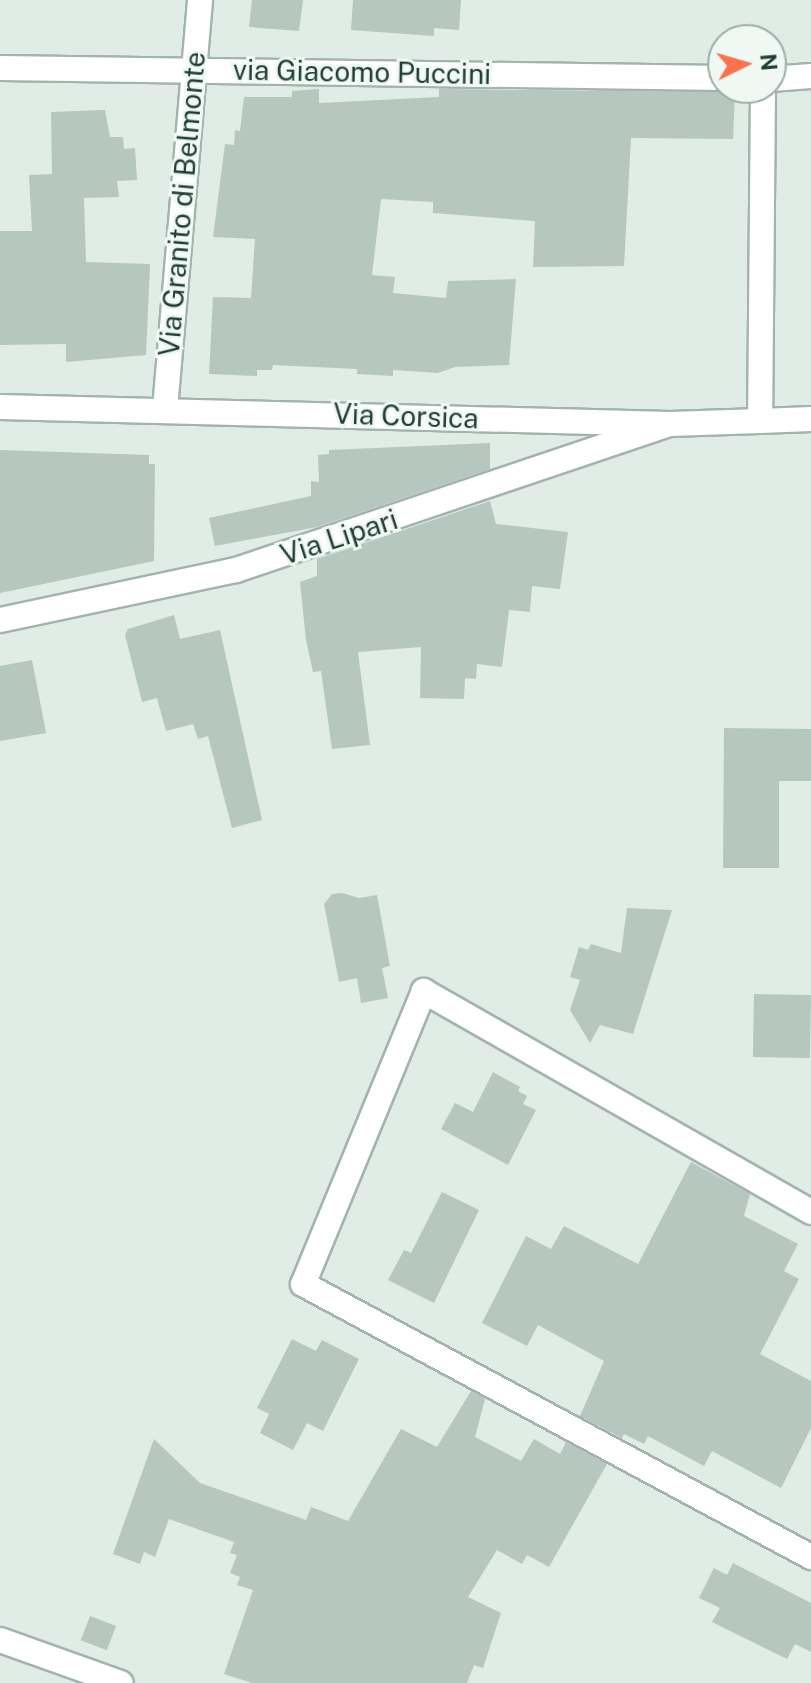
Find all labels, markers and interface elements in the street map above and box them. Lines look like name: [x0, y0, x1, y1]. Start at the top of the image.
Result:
north arrow: [707, 24, 787, 104]
street label: Via Granito di Belmonte: [152, 50, 212, 358]
text: N: [755, 52, 783, 72]
street label: via Giacomo Puccini: [233, 53, 491, 91]
street label: Via Corsica: [333, 397, 479, 435]
street label: Via Lipari: [276, 502, 402, 572]

